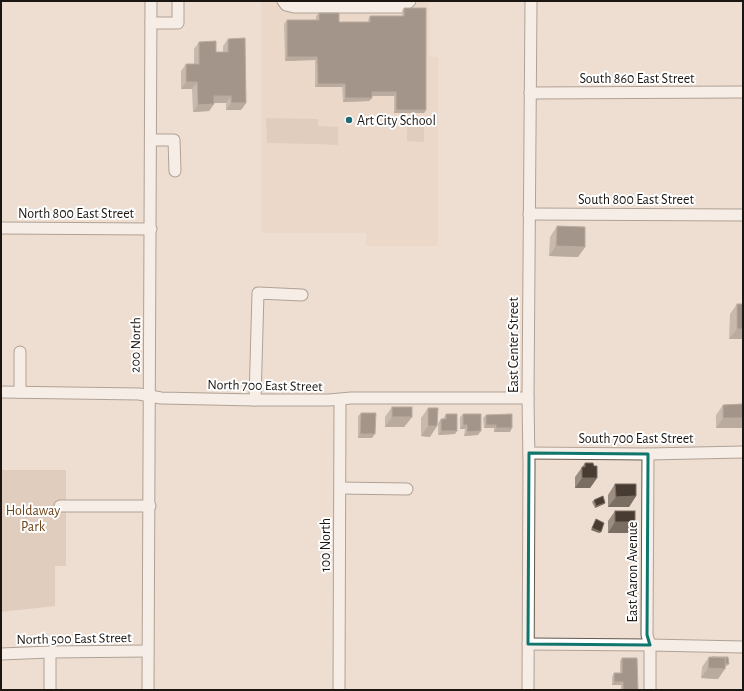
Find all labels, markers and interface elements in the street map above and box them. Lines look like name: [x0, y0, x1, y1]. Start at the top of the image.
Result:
street label: South 860 East Street: [579, 72, 695, 86]
place label: Art City School: [357, 114, 436, 128]
marker: Art City School: [344, 115, 354, 125]
street label: South 800 East Street: [578, 193, 695, 207]
street label: North 800 East Street: [18, 207, 135, 221]
street label: East Center Street: [507, 296, 521, 393]
street label: 200 North: [129, 317, 143, 373]
street label: North 700 East Street: [207, 378, 323, 394]
street label: South 700 East Street: [578, 432, 694, 446]
park label: Holdaway Park: [6, 504, 60, 534]
street label: 100 North: [319, 518, 333, 572]
street label: East Aaron Avenue: [626, 522, 640, 622]
street label: North 500 East Street: [16, 631, 132, 647]

